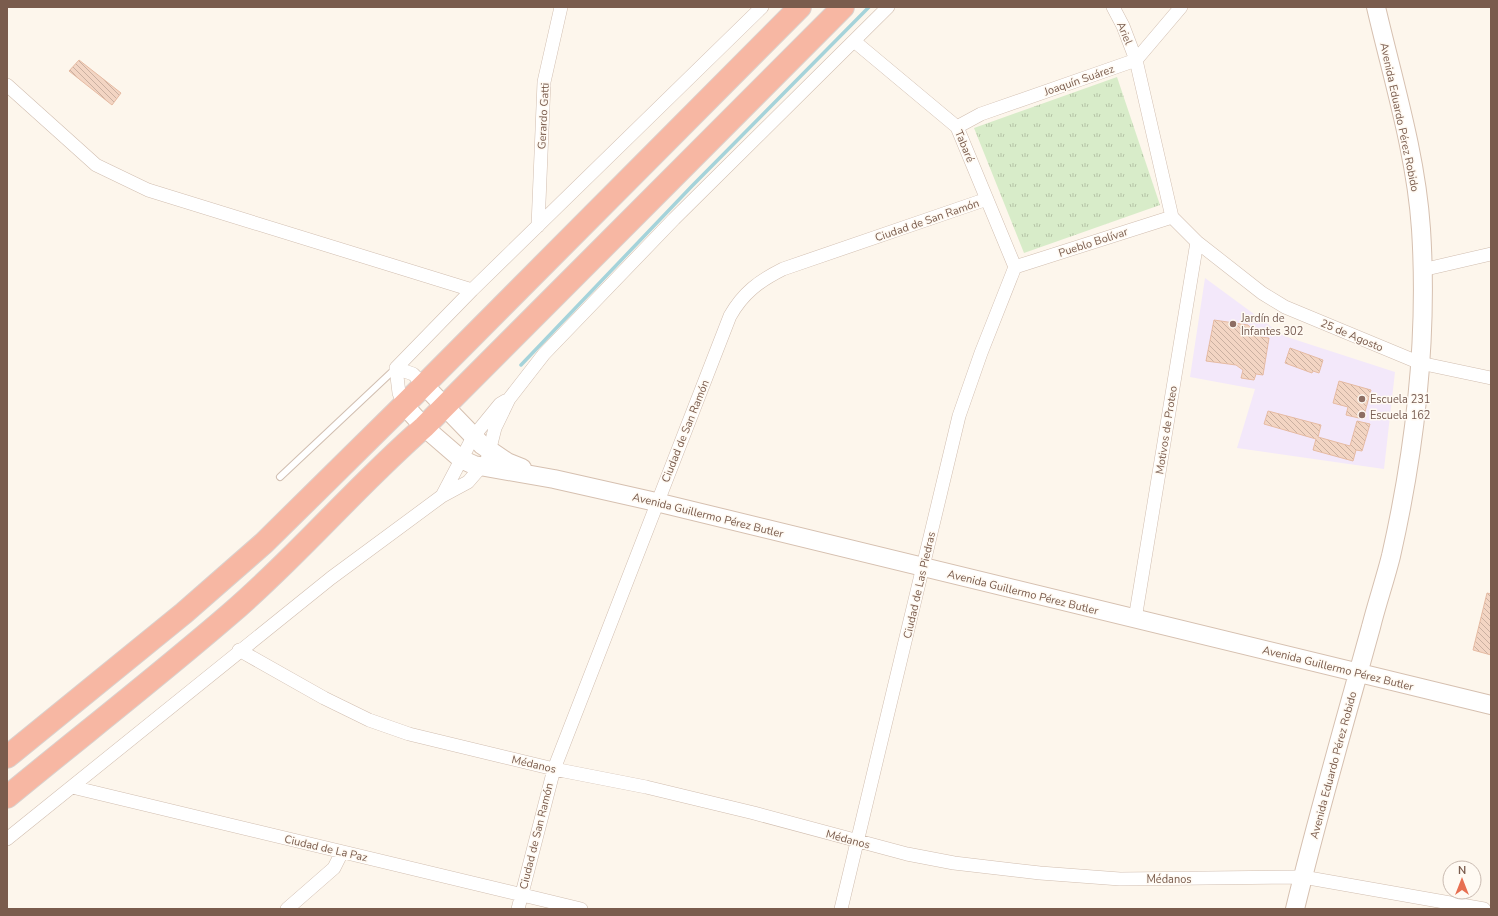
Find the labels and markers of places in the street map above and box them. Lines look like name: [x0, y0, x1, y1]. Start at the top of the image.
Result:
place label: Jardín de Infantes 302: [1240, 311, 1303, 339]
marker: Jardín de Infantes 302: [1228, 319, 1238, 329]
place label: Escuela 231: [1370, 392, 1430, 407]
marker: Escuela 231: [1357, 394, 1367, 404]
place label: Escuela 162: [1370, 408, 1430, 423]
marker: Escuela 162: [1357, 410, 1367, 420]

